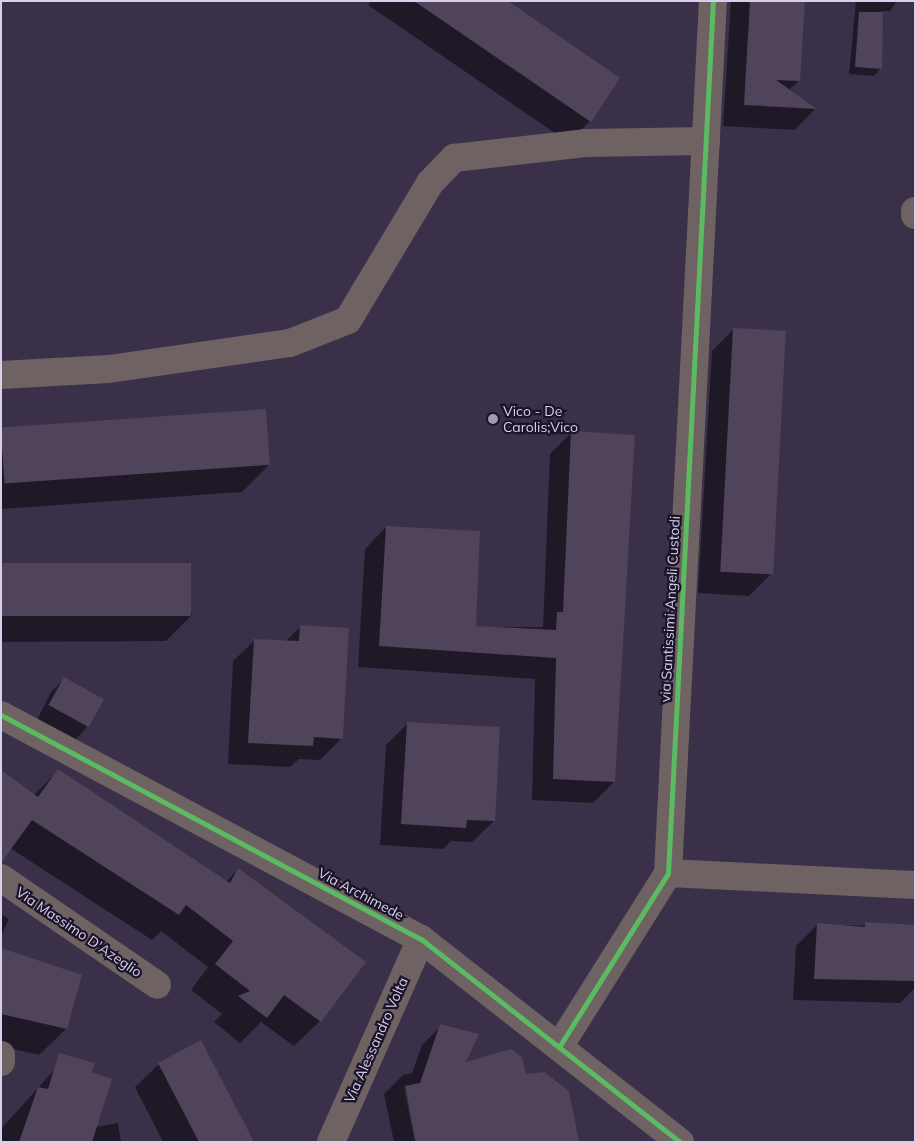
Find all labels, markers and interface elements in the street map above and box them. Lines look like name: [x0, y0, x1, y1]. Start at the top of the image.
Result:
place label: Vico - De Carolis;Vico: [503, 403, 578, 436]
marker: Vico - De Carolis;Vico: [487, 413, 499, 425]
street label: via Santissimi Angeli Custodi: [657, 515, 683, 703]
street label: Via Archimede: [315, 864, 407, 924]
street label: Via Massimo D'Azeglio: [13, 884, 145, 980]
street label: Via Alessandro Volta: [341, 975, 411, 1105]

